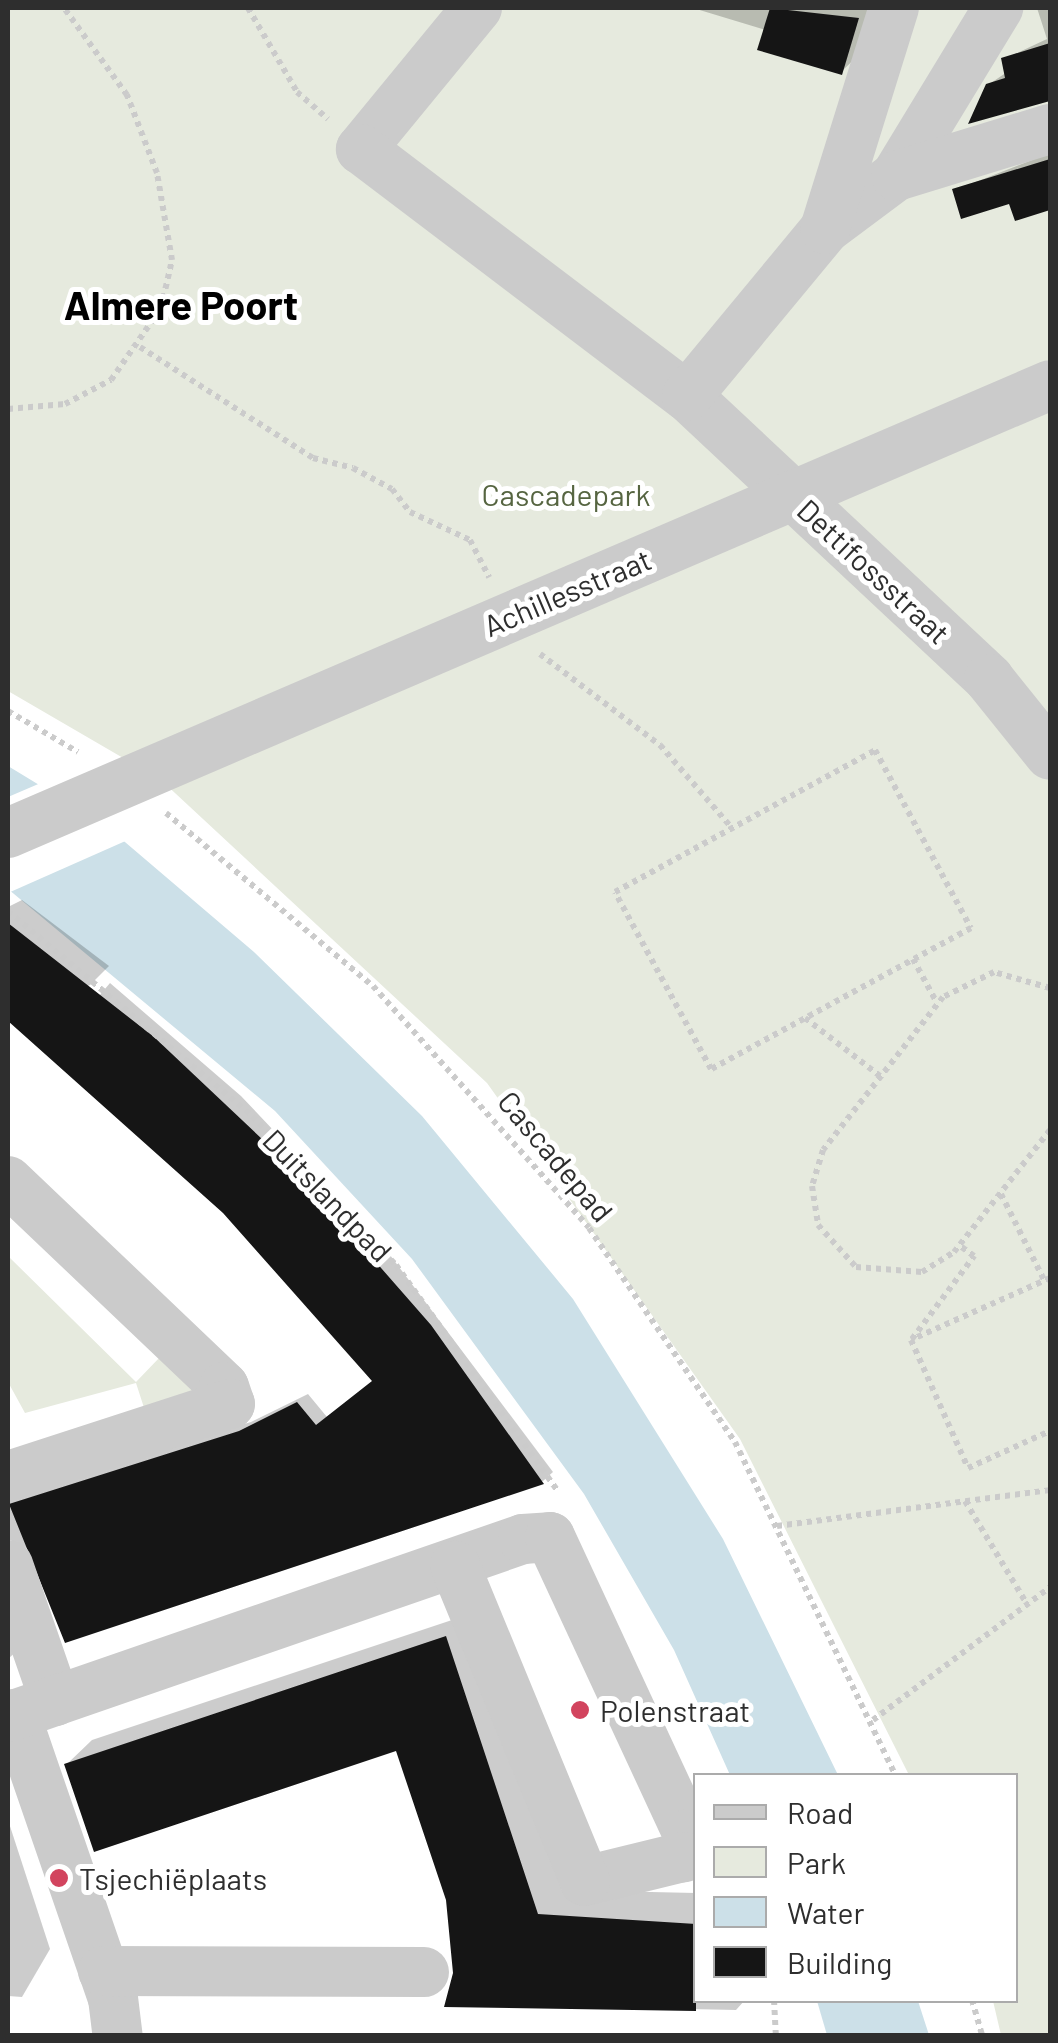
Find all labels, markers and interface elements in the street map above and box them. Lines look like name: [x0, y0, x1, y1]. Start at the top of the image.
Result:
district label: Almere Poort: [64, 280, 298, 328]
park label: Cascadepark: [482, 476, 650, 512]
street label: Dettifossstraat: [790, 491, 958, 651]
street label: Achillesstraat: [478, 541, 656, 643]
street label: Cascadepad: [491, 1083, 621, 1229]
street label: Duitslandpad: [256, 1121, 400, 1269]
place label: Polenstraat: [600, 1692, 750, 1728]
marker: Polenstraat: [569, 1699, 591, 1721]
legend: [693, 1773, 1018, 2003]
text: Road: [787, 1794, 853, 1830]
text: Park: [787, 1844, 846, 1880]
place label: Tsjechiëplaats: [79, 1860, 267, 1896]
marker: Tsjechiëplaats: [48, 1867, 70, 1889]
text: Water: [787, 1894, 865, 1930]
text: Building: [787, 1944, 892, 1980]

